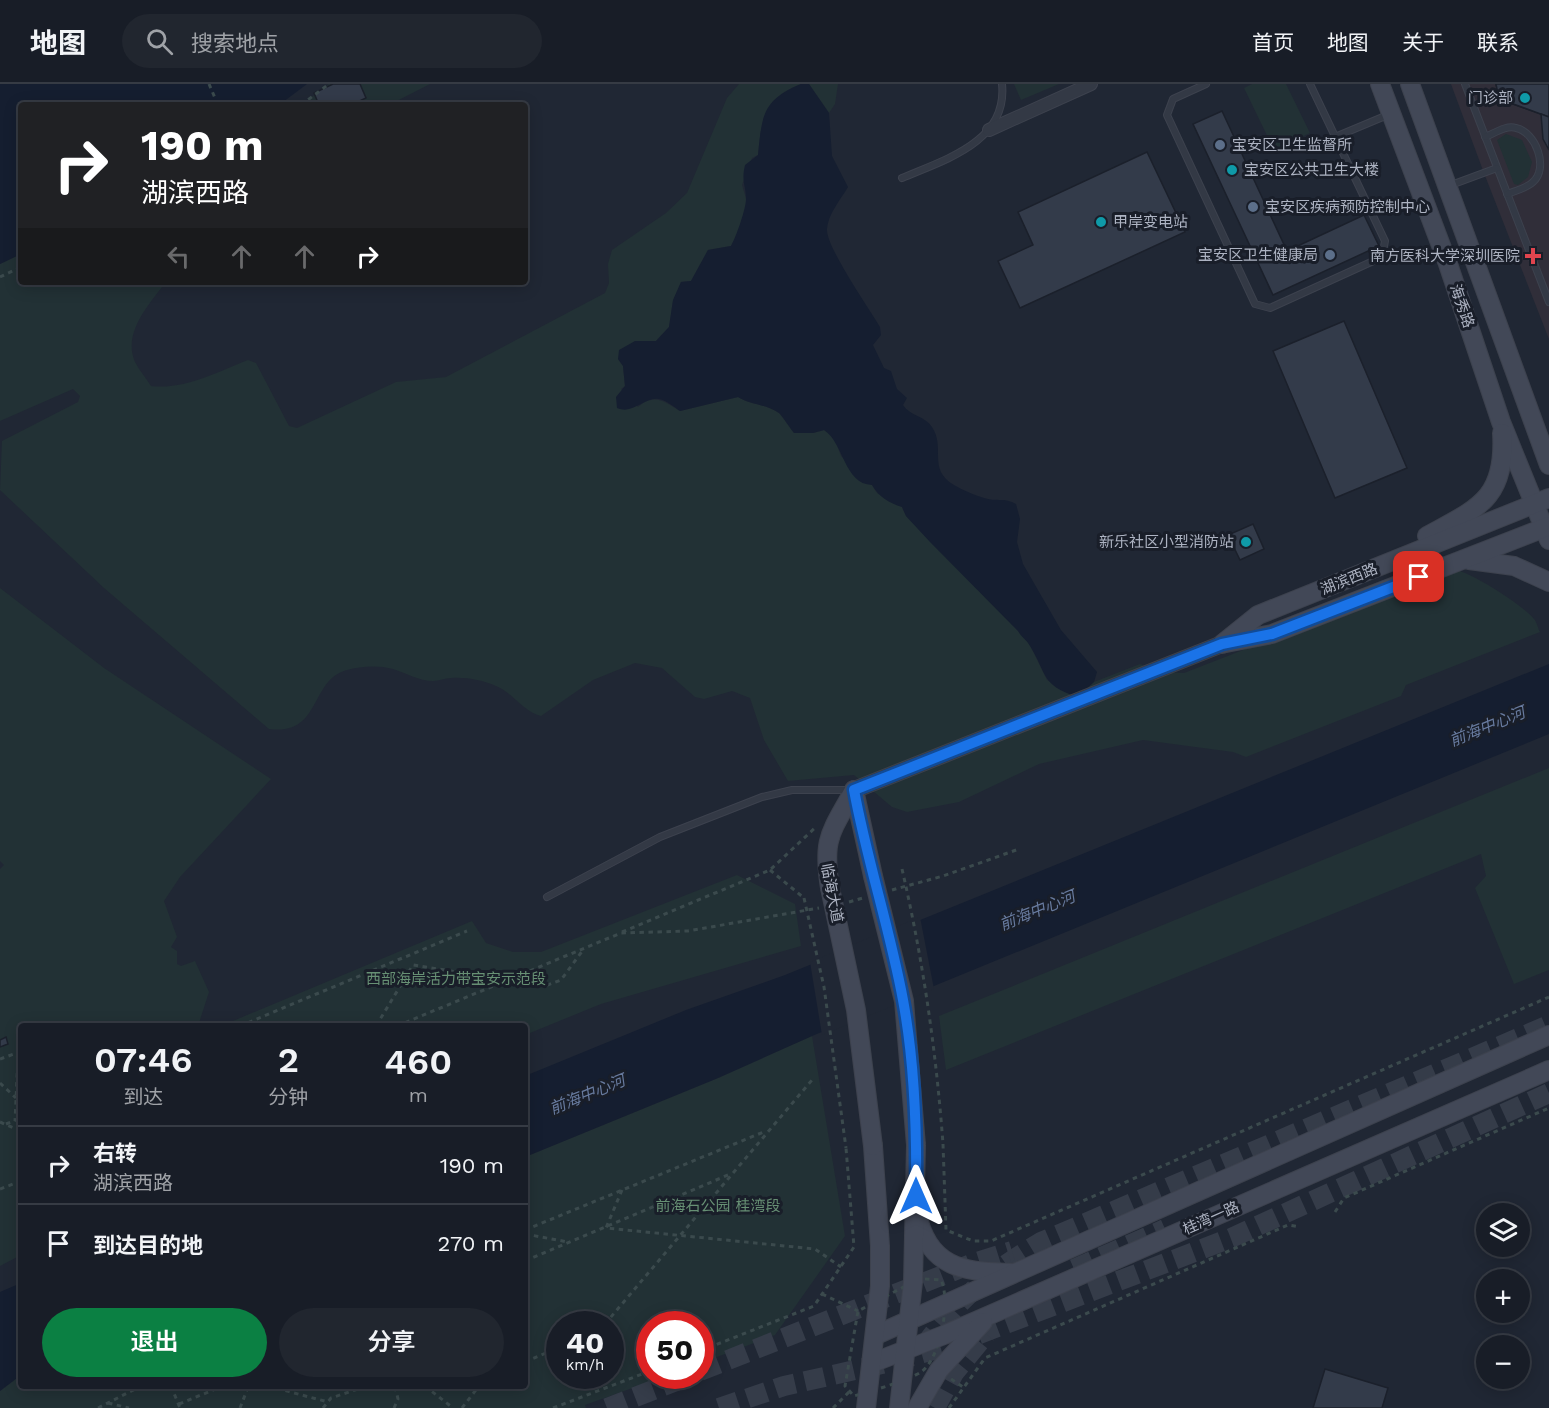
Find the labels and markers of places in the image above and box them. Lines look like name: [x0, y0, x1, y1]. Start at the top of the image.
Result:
place label: 门诊部: [1468, 89, 1513, 107]
marker: 门诊部: [1518, 91, 1532, 105]
place label: 宝安区卫生监督所: [1232, 136, 1352, 154]
marker: 宝安区卫生监督所: [1213, 138, 1227, 152]
place label: 宝安区公共卫生大楼: [1244, 161, 1379, 179]
marker: 宝安区公共卫生大楼: [1225, 163, 1239, 177]
place label: 宝安区疾病预防控制中心: [1265, 198, 1430, 216]
marker: 宝安区疾病预防控制中心: [1246, 200, 1260, 214]
place label: 甲岸变电站: [1113, 213, 1188, 231]
marker: 甲岸变电站: [1094, 215, 1108, 229]
place label: 宝安区卫生健康局: [1198, 246, 1318, 264]
place label: 南方医科大学深圳医院: [1370, 247, 1520, 265]
marker: 南方医科大学深圳医院: [1524, 247, 1542, 265]
marker: 宝安区卫生健康局: [1323, 248, 1337, 262]
place label: 新乐社区小型消防站: [1099, 533, 1234, 551]
marker: 新乐社区小型消防站: [1239, 535, 1253, 549]
pin: [1393, 551, 1444, 602]

